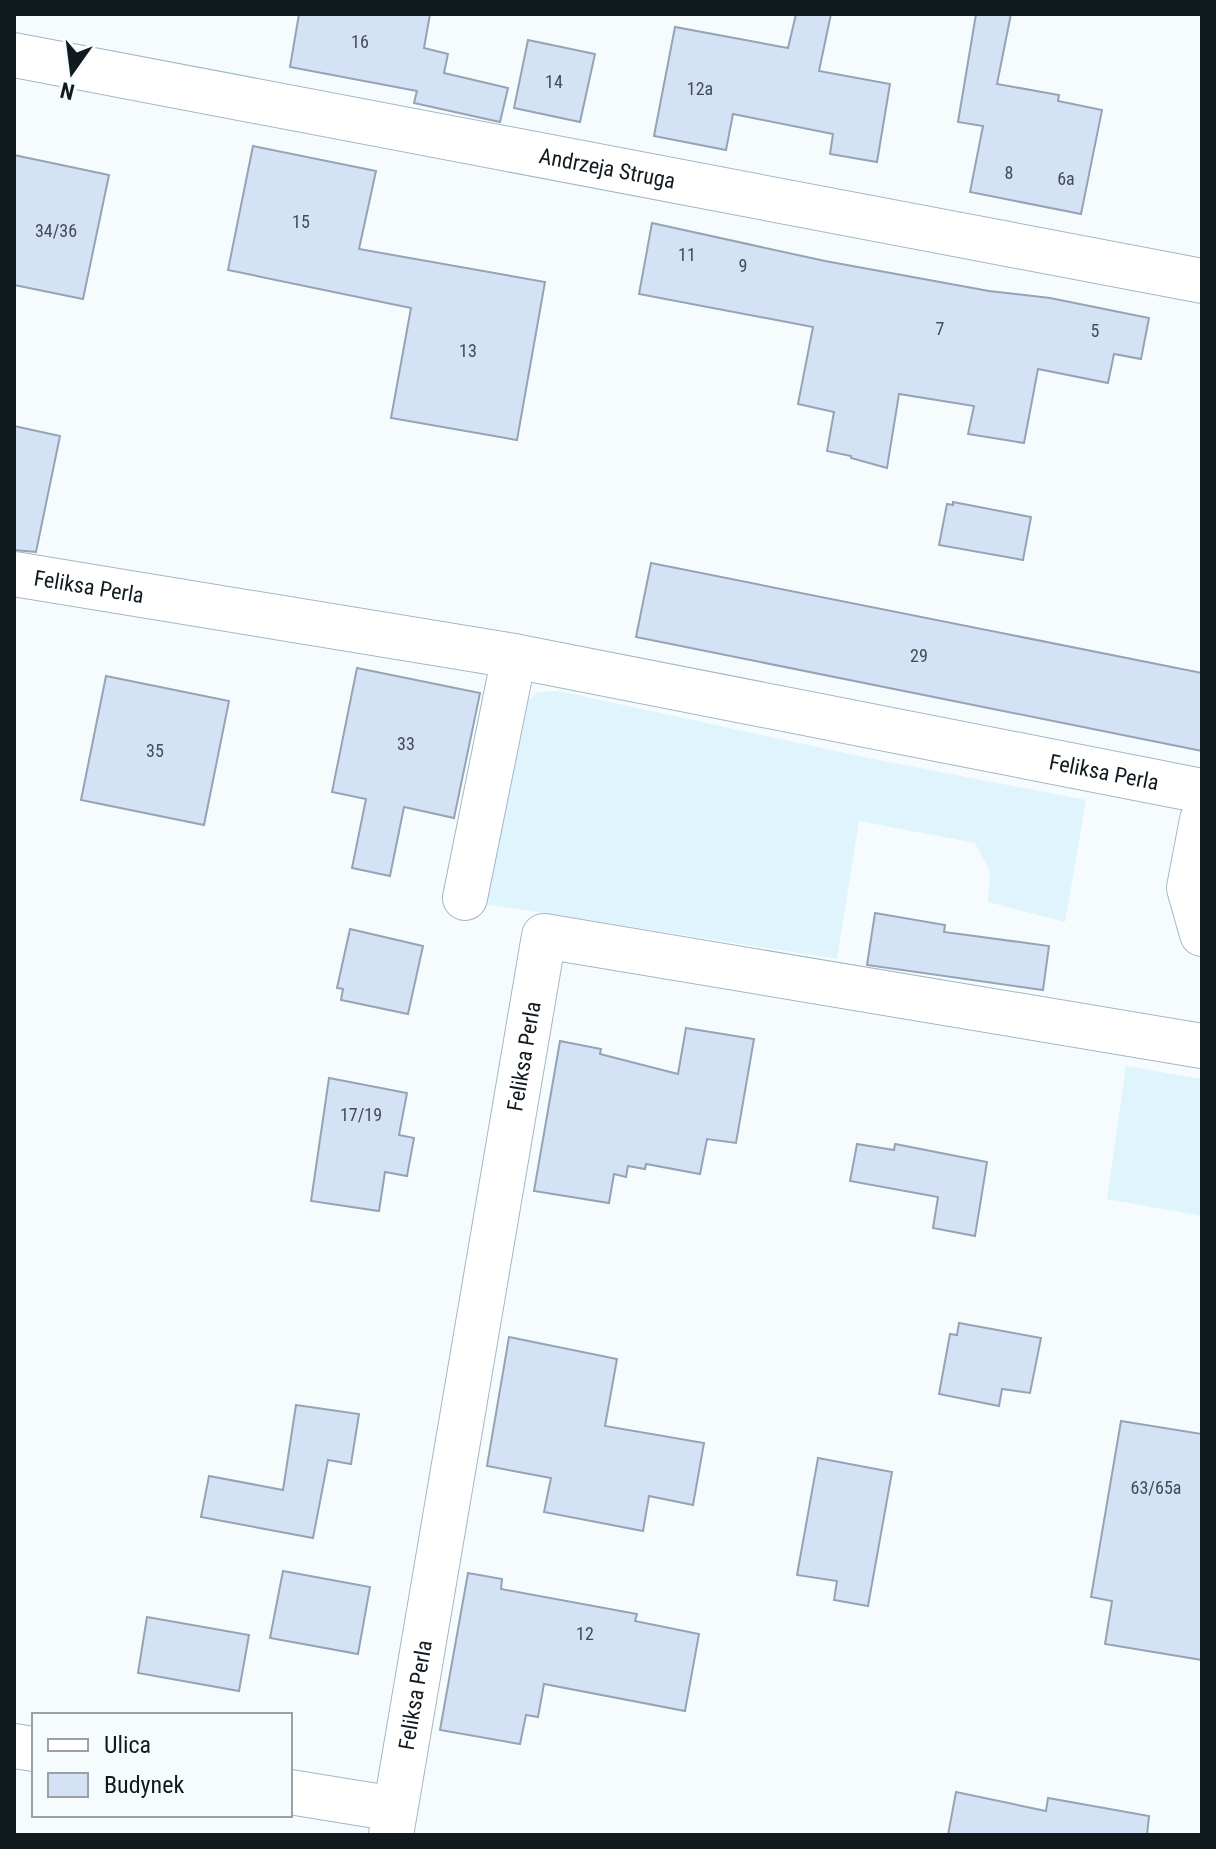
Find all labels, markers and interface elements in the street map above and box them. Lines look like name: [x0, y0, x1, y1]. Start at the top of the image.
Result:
house number: 16: [351, 31, 369, 52]
north arrow: [32, 32, 112, 112]
house number: 14: [545, 71, 563, 92]
text: N: [58, 77, 77, 105]
house number: 12a: [687, 78, 713, 99]
street label: Andrzeja Struga: [537, 143, 677, 193]
house number: 8: [1005, 162, 1013, 183]
house number: 6a: [1057, 168, 1075, 189]
house number: 15: [292, 211, 310, 232]
house number: 34/36: [35, 220, 77, 241]
house number: 11: [678, 244, 696, 265]
house number: 9: [739, 255, 747, 276]
house number: 7: [936, 318, 945, 339]
house number: 5: [1091, 320, 1100, 341]
house number: 13: [459, 340, 477, 361]
street label: Feliksa Perla: [32, 565, 146, 608]
house number: 29: [910, 645, 928, 666]
house number: 33: [397, 733, 415, 754]
house number: 35: [146, 740, 164, 761]
street label: Feliksa Perla: [1047, 749, 1161, 795]
street label: Feliksa Perla: [502, 999, 545, 1113]
house number: 17/19: [340, 1104, 382, 1125]
house number: 63/65a: [1131, 1477, 1181, 1498]
house number: 12: [576, 1623, 594, 1644]
street label: Feliksa Perla: [393, 1638, 436, 1752]
legend: [32, 1713, 292, 1817]
text: Ulica: [104, 1731, 151, 1759]
text: Budynek: [104, 1771, 184, 1799]

